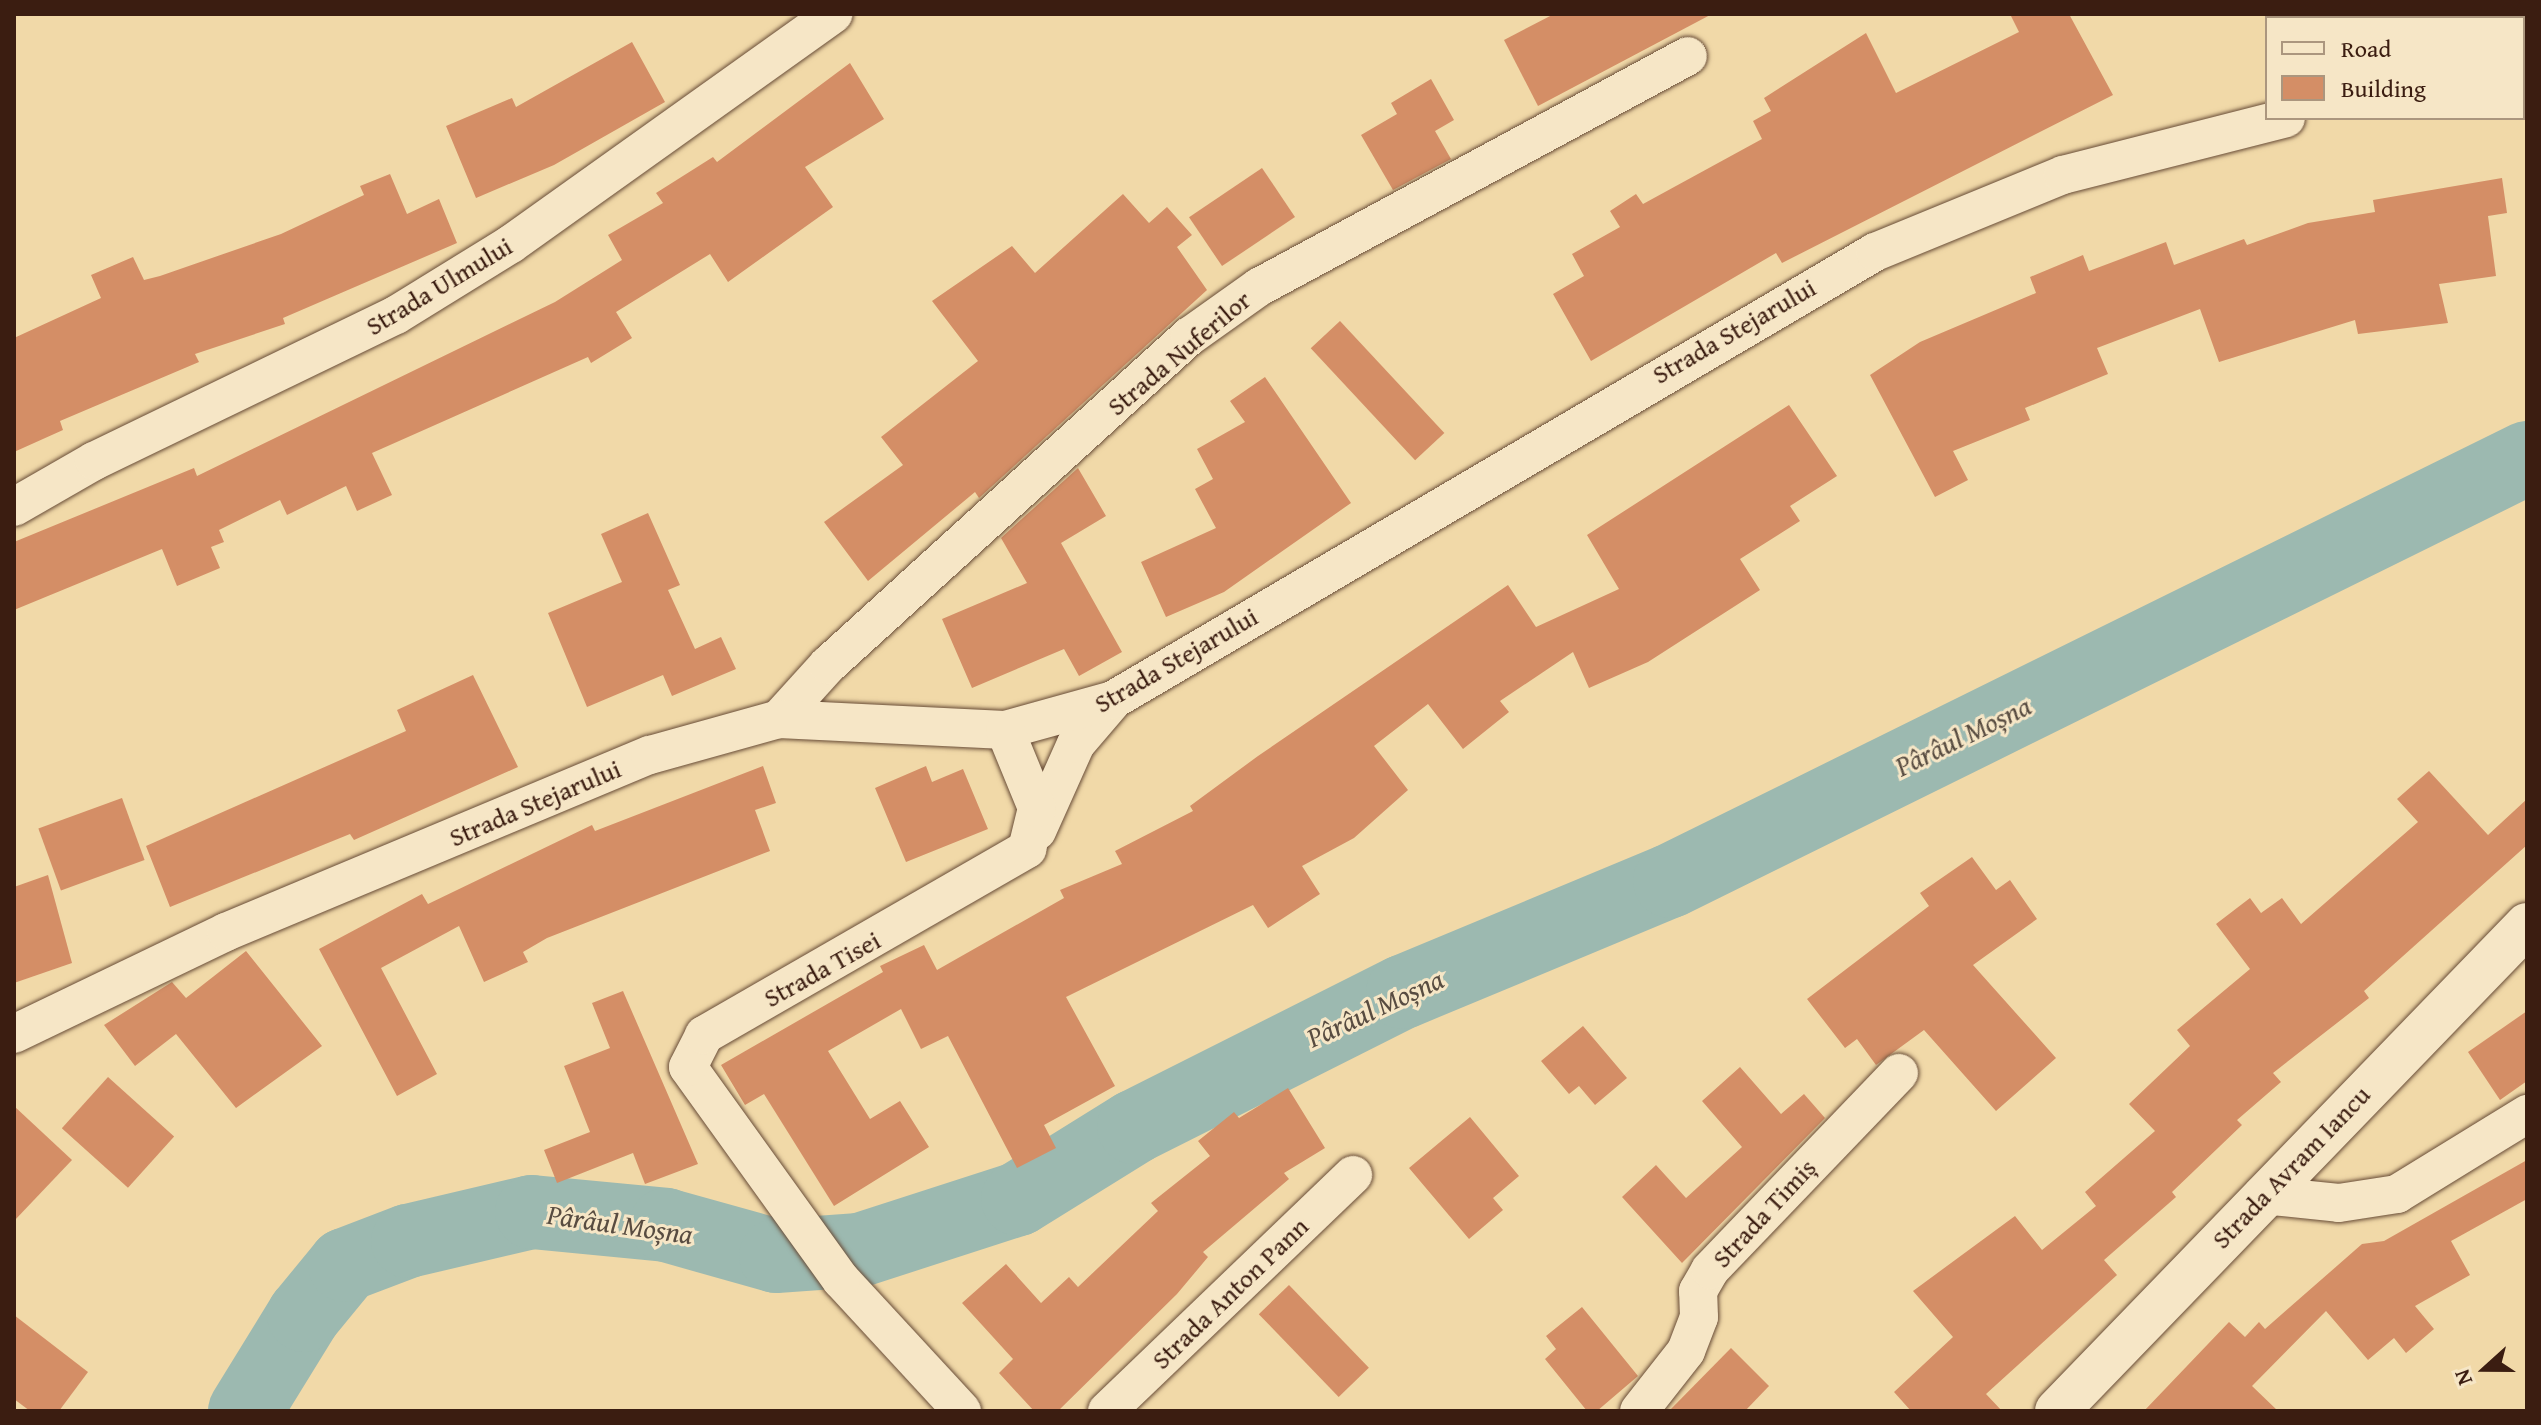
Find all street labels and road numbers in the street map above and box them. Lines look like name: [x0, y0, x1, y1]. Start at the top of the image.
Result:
street label: Strada Ulmului: [360, 230, 518, 342]
street label: Strada Stejarului: [1647, 272, 1821, 390]
street label: Strada Nuferilor: [1101, 284, 1257, 422]
street label: Strada Stejarului: [1089, 601, 1263, 719]
street label: Strada Stejarului: [445, 753, 625, 853]
street label: Strada Tisei: [758, 924, 886, 1014]
street label: Strada Avram Iancu: [2205, 1079, 2377, 1255]
street label: Strada Timiș: [1706, 1152, 1822, 1274]
street label: Strada Anton Pann: [1145, 1211, 1315, 1375]

